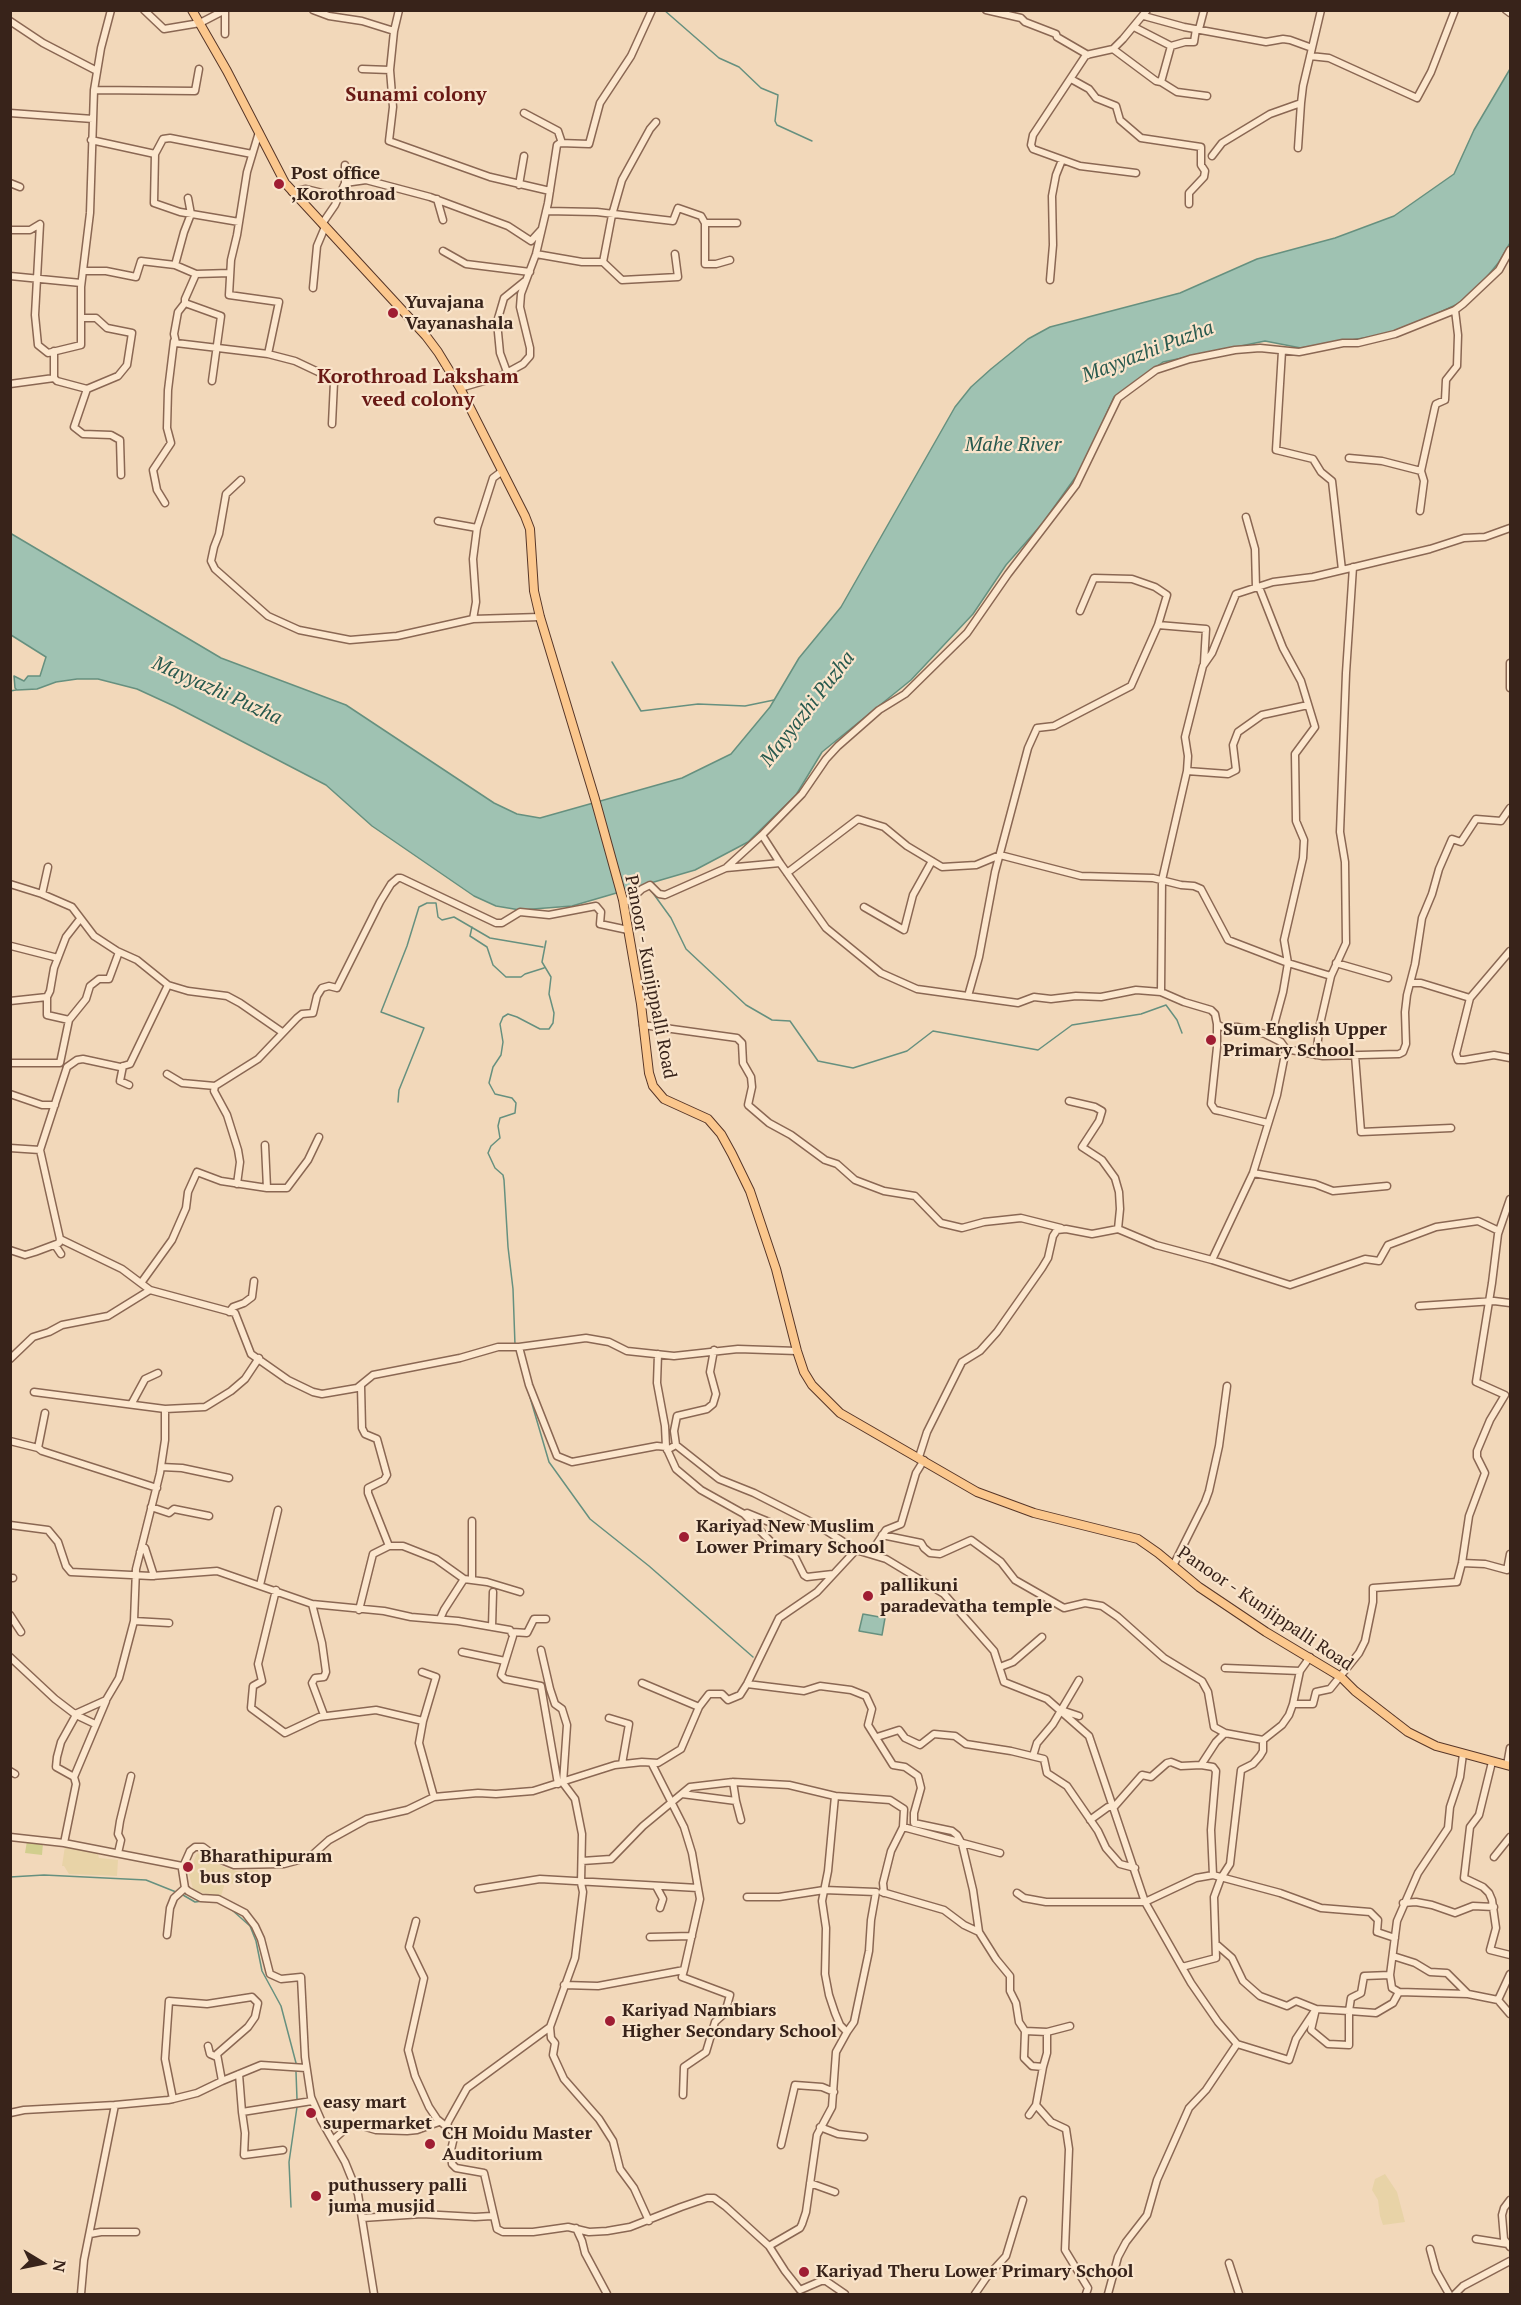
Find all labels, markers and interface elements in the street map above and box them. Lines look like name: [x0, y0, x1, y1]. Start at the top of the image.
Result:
district label: Sunami colony: [345, 83, 487, 107]
place label: Post office ,Korothroad: [291, 163, 395, 206]
marker: Post office ,Korothroad: [272, 177, 286, 191]
place label: Yuvajana Vayanashala: [405, 292, 513, 334]
marker: Yuvajana Vayanashala: [386, 306, 400, 320]
water label: Mayyazhi Puzha: [1079, 316, 1217, 388]
district label: Korothroad Laksham veed colony: [317, 365, 519, 412]
water label: Mahe River: [965, 433, 1061, 457]
water label: Mayyazhi Puzha: [756, 647, 860, 771]
water label: Mayyazhi Puzha: [148, 652, 286, 730]
street label: Panoor - Kunjippalli Road: [620, 873, 680, 1081]
place label: Sum English Upper Primary School: [1223, 1019, 1387, 1062]
marker: Sum English Upper Primary School: [1204, 1033, 1218, 1047]
place label: Kariyad New Muslim Lower Primary School: [696, 1516, 885, 1558]
marker: Kariyad New Muslim Lower Primary School: [677, 1530, 691, 1544]
street label: Panoor - Kunjippalli Road: [1173, 1542, 1357, 1676]
place label: pallikuni paradevatha temple: [880, 1575, 1052, 1618]
marker: pallikuni paradevatha temple: [861, 1589, 875, 1603]
place label: Bharathipuram bus stop: [200, 1846, 332, 1888]
marker: Bharathipuram bus stop: [181, 1860, 195, 1874]
place label: Kariyad Nambiars Higher Secondary School: [622, 2000, 837, 2042]
marker: Kariyad Nambiars Higher Secondary School: [603, 2014, 617, 2028]
place label: easy mart supermarket: [323, 2092, 432, 2134]
marker: easy mart supermarket: [304, 2106, 318, 2120]
place label: CH Moidu Master Auditorium: [442, 2123, 592, 2166]
marker: CH Moidu Master Auditorium: [423, 2137, 437, 2151]
place label: puthussery palli juma musjid: [328, 2175, 467, 2218]
marker: puthussery palli juma musjid: [309, 2189, 323, 2203]
north arrow: [12, 2233, 72, 2293]
text: N: [48, 2258, 72, 2274]
place label: Kariyad Theru Lower Primary School: [816, 2261, 1134, 2283]
marker: Kariyad Theru Lower Primary School: [797, 2265, 811, 2279]

